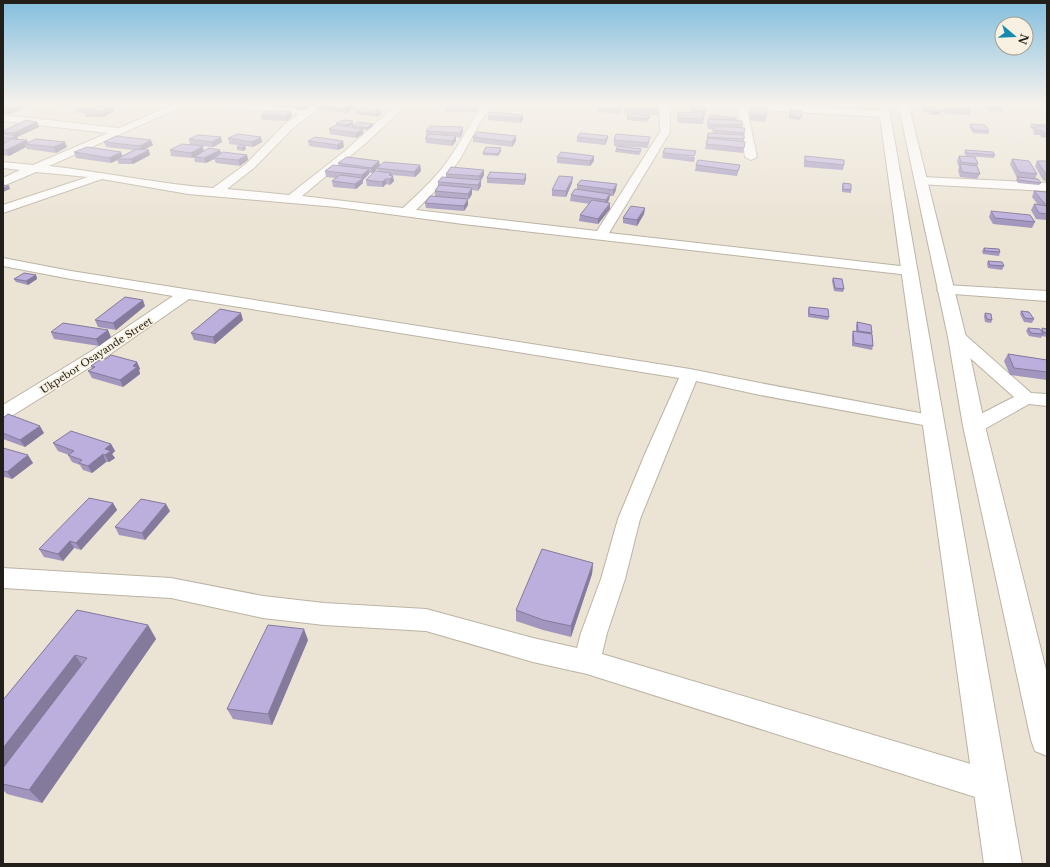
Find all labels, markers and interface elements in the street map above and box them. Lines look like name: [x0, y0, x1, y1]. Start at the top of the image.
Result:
north arrow: [994, 16, 1034, 56]
text: N: [1015, 32, 1032, 47]
street label: Ukpebor Osayande Street: [38, 314, 155, 397]

